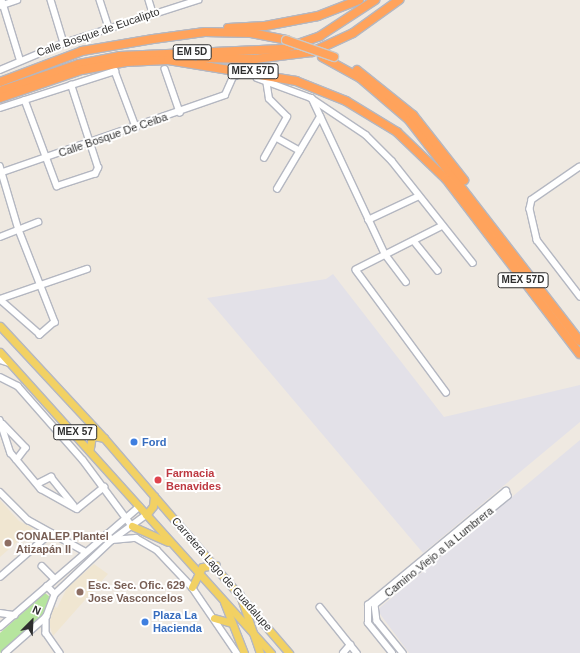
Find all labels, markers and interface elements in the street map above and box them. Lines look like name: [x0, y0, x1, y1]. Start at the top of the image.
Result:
street label: Calle Bosque de Eucalipto: [35, 5, 161, 59]
road number: EM 5D: [172, 44, 212, 60]
road number: MEX 57D: [227, 63, 279, 79]
street label: Calle Bosque De Ceiba: [57, 110, 169, 160]
road number: MEX 57D: [497, 272, 549, 288]
road number: MEX 57: [53, 424, 97, 440]
place label: Ford: [142, 435, 166, 449]
marker: Ford: [129, 437, 139, 447]
place label: Farmacia Benavides: [166, 467, 221, 493]
marker: Farmacia Benavides: [153, 475, 163, 485]
street label: Camino Viejo a la Lumbrera: [382, 504, 496, 600]
street label: Carretera Lago de Guadalupe: [169, 515, 275, 633]
place label: CONALEP Plantel Atizapán II: [16, 530, 109, 556]
marker: CONALEP Plantel Atizapán II: [3, 538, 13, 548]
place label: Esc. Sec. Ofic. 629 Jose Vasconcelos: [88, 579, 185, 605]
marker: Esc. Sec. Ofic. 629 Jose Vasconcelos: [75, 587, 85, 597]
north arrow: [12, 601, 52, 641]
text: N: [31, 603, 43, 617]
place label: Plaza La Hacienda: [153, 609, 202, 635]
marker: Plaza La Hacienda: [140, 617, 150, 627]

